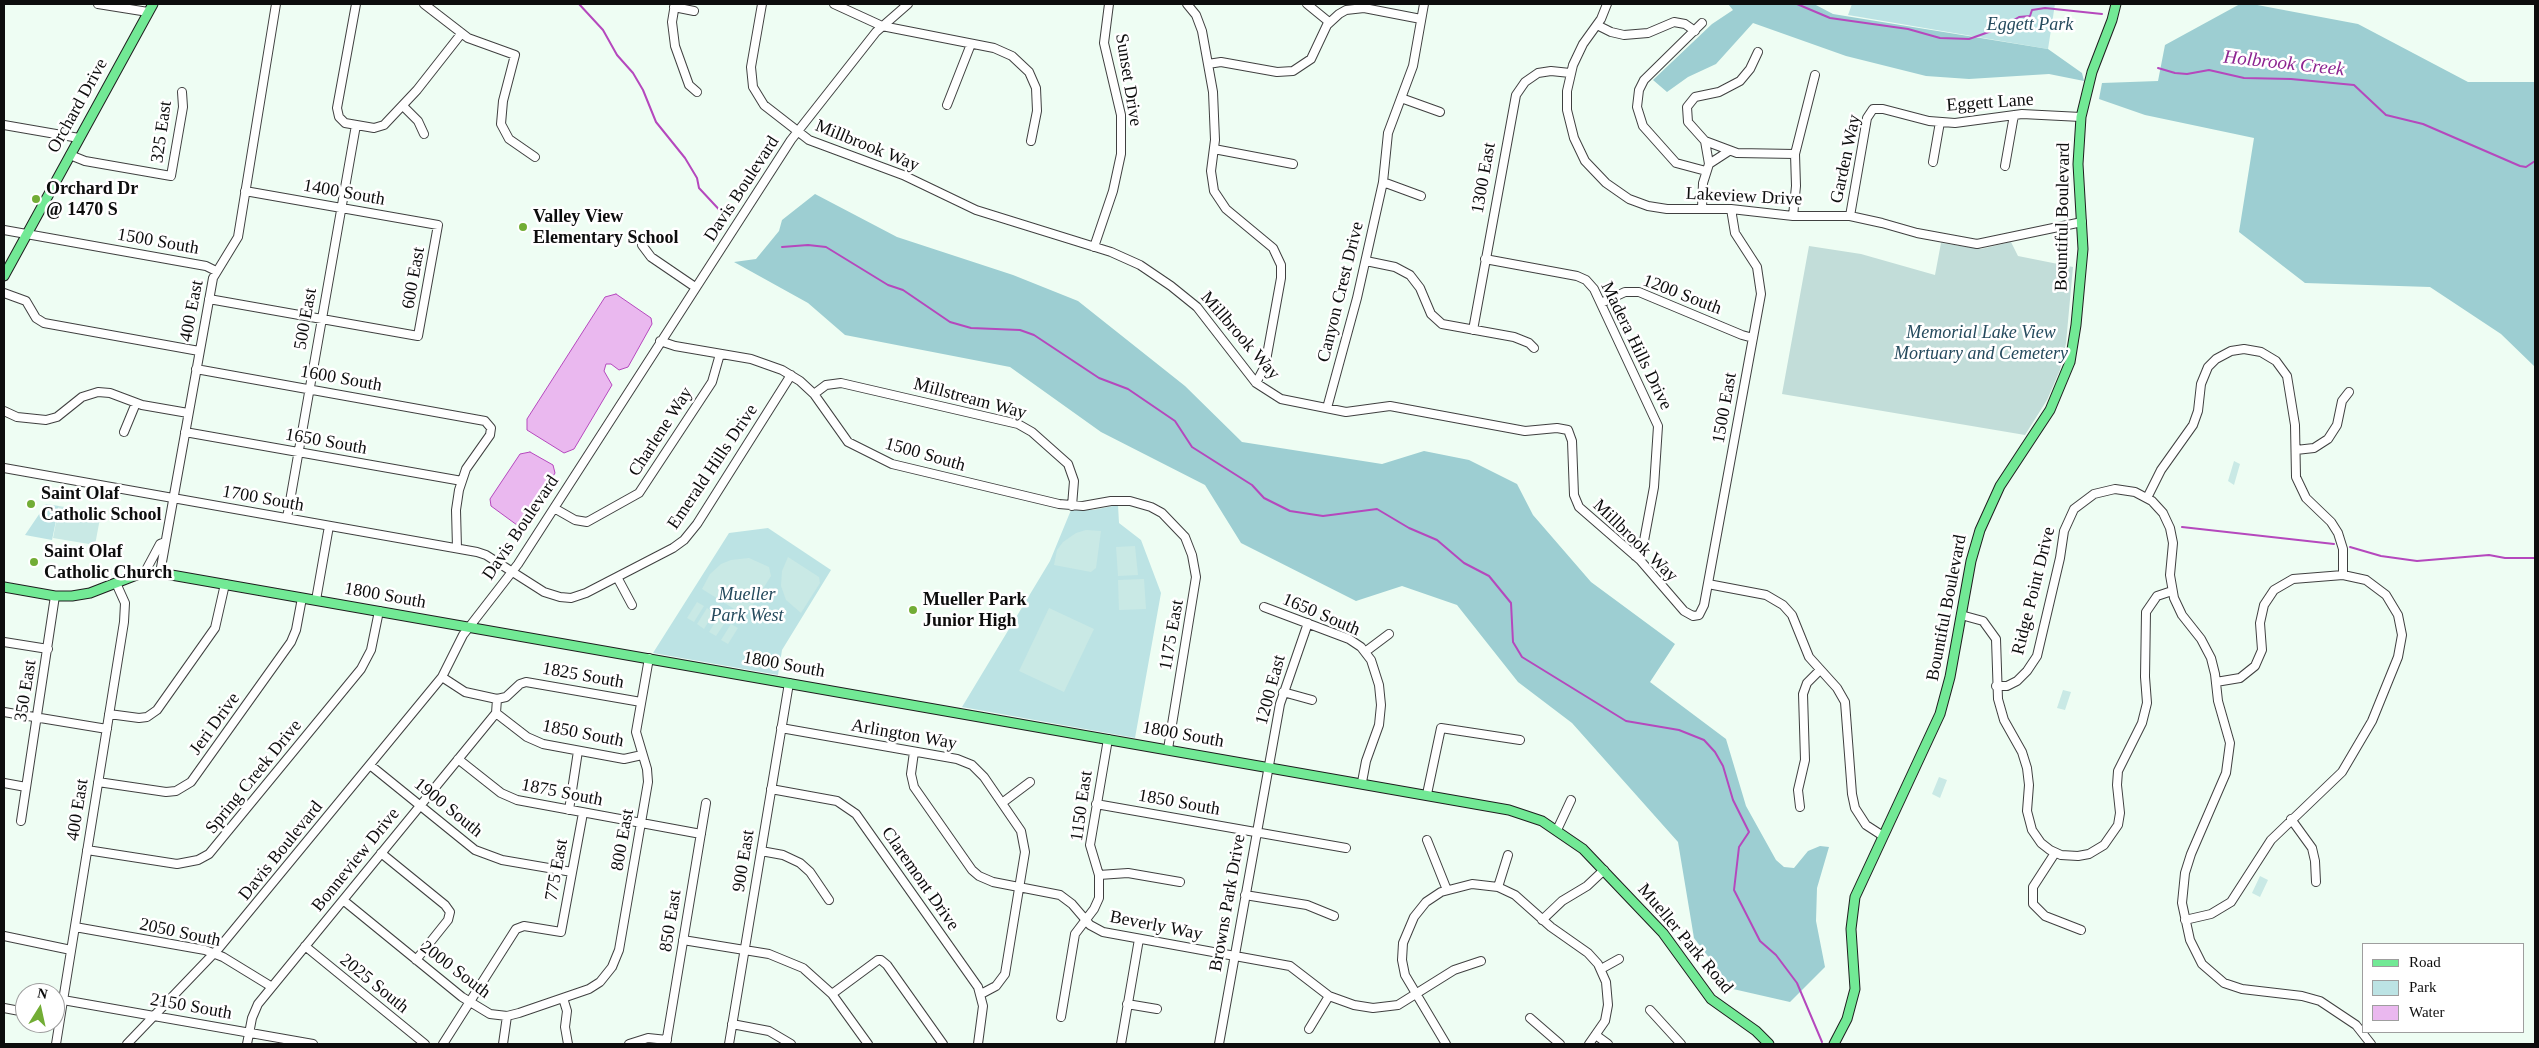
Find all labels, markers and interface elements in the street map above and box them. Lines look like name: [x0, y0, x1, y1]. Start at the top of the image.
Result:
park label: Eggett Park: [1987, 14, 2073, 36]
street label: Sunset Drive: [1110, 32, 1146, 128]
water label: Holbrook Creek: [2222, 46, 2346, 82]
street label: Orchard Drive: [43, 55, 113, 157]
street label: Eggett Lane: [1946, 89, 2034, 117]
street label: 325 East: [147, 100, 177, 164]
street label: Garden Way: [1826, 113, 1866, 205]
street label: Millbrook Way: [812, 115, 922, 177]
street label: Davis Boulevard: [700, 132, 784, 246]
street label: 1300 East: [1467, 141, 1501, 215]
street label: Bountiful Boulevard: [2051, 143, 2075, 291]
street label: 1400 South: [301, 175, 387, 211]
place label: Orchard Dr @ 1470 S: [46, 178, 138, 220]
street label: Lakeview Drive: [1685, 183, 1803, 211]
marker: Orchard Dr @ 1470 S: [30, 193, 42, 205]
place label: Valley View Elementary School: [533, 206, 678, 248]
street label: Canyon Crest Drive: [1313, 220, 1369, 364]
marker: Valley View Elementary School: [517, 221, 529, 233]
street label: 1500 South: [115, 224, 201, 260]
street label: 600 East: [398, 245, 430, 311]
street label: 1200 South: [1640, 270, 1724, 320]
street label: 400 East: [175, 278, 209, 344]
street label: Madera Hills Drive: [1596, 278, 1676, 414]
street label: 500 East: [290, 286, 322, 352]
street label: Millbrook Way: [1196, 287, 1284, 385]
park label: Memorial Lake View Mortuary and Cemetery: [1894, 322, 2068, 364]
street label: 1600 South: [298, 361, 384, 397]
street label: 1500 East: [1708, 371, 1742, 445]
street label: Millstream Way: [911, 374, 1029, 424]
street label: Charlene Way: [624, 383, 698, 481]
street label: Emerald Hills Drive: [663, 400, 763, 534]
street label: 1650 South: [283, 424, 369, 460]
street label: 1500 South: [882, 433, 968, 477]
street label: Davis Boulevard: [478, 472, 564, 584]
street label: 1700 South: [220, 481, 306, 517]
place label: Saint Olaf Catholic School: [41, 483, 162, 526]
street label: Millbrook Way: [1588, 495, 1682, 587]
marker: Saint Olaf Catholic School: [25, 498, 37, 510]
street label: Ridge Point Drive: [2008, 525, 2060, 657]
street label: Bountiful Boulevard: [1922, 533, 1972, 683]
place label: Saint Olaf Catholic Church: [44, 541, 172, 584]
marker: Saint Olaf Catholic Church: [28, 556, 40, 568]
street label: 1800 South: [342, 578, 428, 614]
park label: Mueller Park West: [711, 584, 783, 626]
place label: Mueller Park Junior High: [923, 589, 1026, 632]
street label: 1650 South: [1279, 589, 1363, 641]
street label: 1175 East: [1155, 598, 1189, 672]
marker: Mueller Park Junior High: [907, 604, 919, 616]
street label: 1800 South: [741, 647, 827, 683]
street label: 1200 East: [1251, 653, 1291, 727]
street label: 350 East: [10, 658, 42, 724]
street label: 1825 South: [540, 658, 626, 694]
street label: Jeri Drive: [185, 689, 245, 759]
street label: Spring Creek Drive: [201, 715, 307, 839]
street label: Arlington Way: [849, 715, 959, 755]
street label: 1850 South: [540, 716, 626, 752]
street label: 1800 South: [1140, 717, 1226, 753]
street label: 1150 East: [1066, 769, 1098, 843]
street label: 1900 South: [409, 774, 487, 842]
street label: 1875 South: [519, 775, 605, 811]
street label: 400 East: [62, 777, 94, 843]
street label: 1850 South: [1136, 785, 1222, 821]
street label: Davis Boulevard: [234, 797, 328, 905]
street label: Bonneview Drive: [307, 804, 405, 916]
street label: 800 East: [607, 807, 639, 873]
street label: Claremont Drive: [876, 823, 964, 935]
street label: 900 East: [728, 828, 760, 894]
street label: Browns Park Drive: [1205, 833, 1251, 973]
street label: 775 East: [541, 837, 573, 903]
street label: Mueller Park Road: [1633, 880, 1737, 998]
street label: 850 East: [655, 888, 687, 954]
street label: Beverly Way: [1108, 906, 1204, 946]
street label: 2050 South: [137, 914, 223, 952]
street label: 2000 South: [416, 937, 494, 1003]
legend: [2362, 943, 2524, 1033]
street label: 2025 South: [335, 950, 413, 1018]
text: Road: [2409, 954, 2441, 970]
text: Park: [2409, 979, 2437, 995]
north arrow: [15, 983, 65, 1033]
text: N: [36, 985, 49, 1002]
street label: 2150 South: [148, 989, 234, 1025]
text: Water: [2409, 1004, 2444, 1020]

